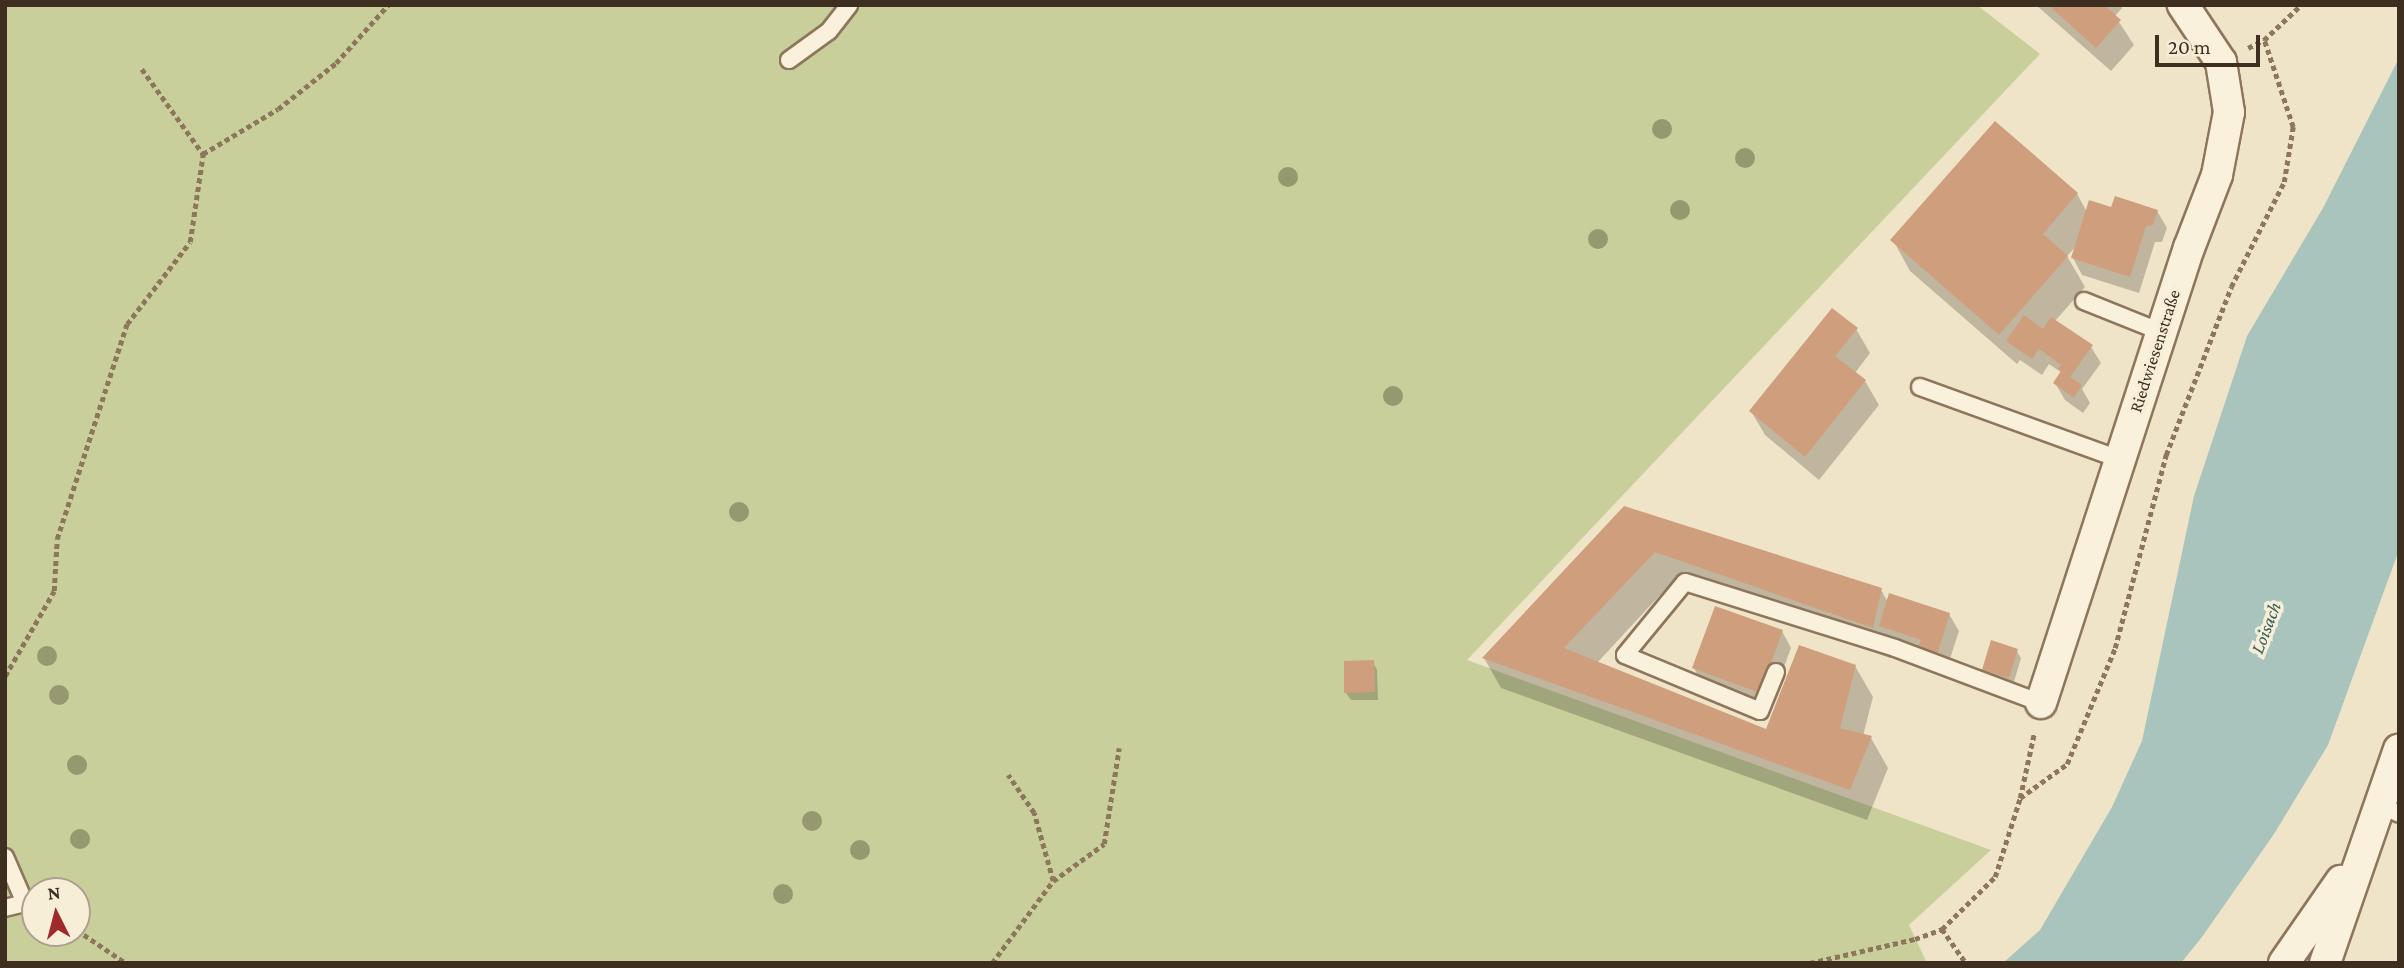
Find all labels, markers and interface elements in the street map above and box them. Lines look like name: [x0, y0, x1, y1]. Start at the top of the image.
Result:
scale bar: [2159, 21, 2264, 65]
text: 20 m: [2168, 35, 2211, 59]
street label: Riedwiesenstraße: [2125, 287, 2185, 415]
water label: Loisach: [2246, 599, 2286, 657]
north arrow: [21, 877, 91, 947]
text: N: [46, 881, 61, 904]

